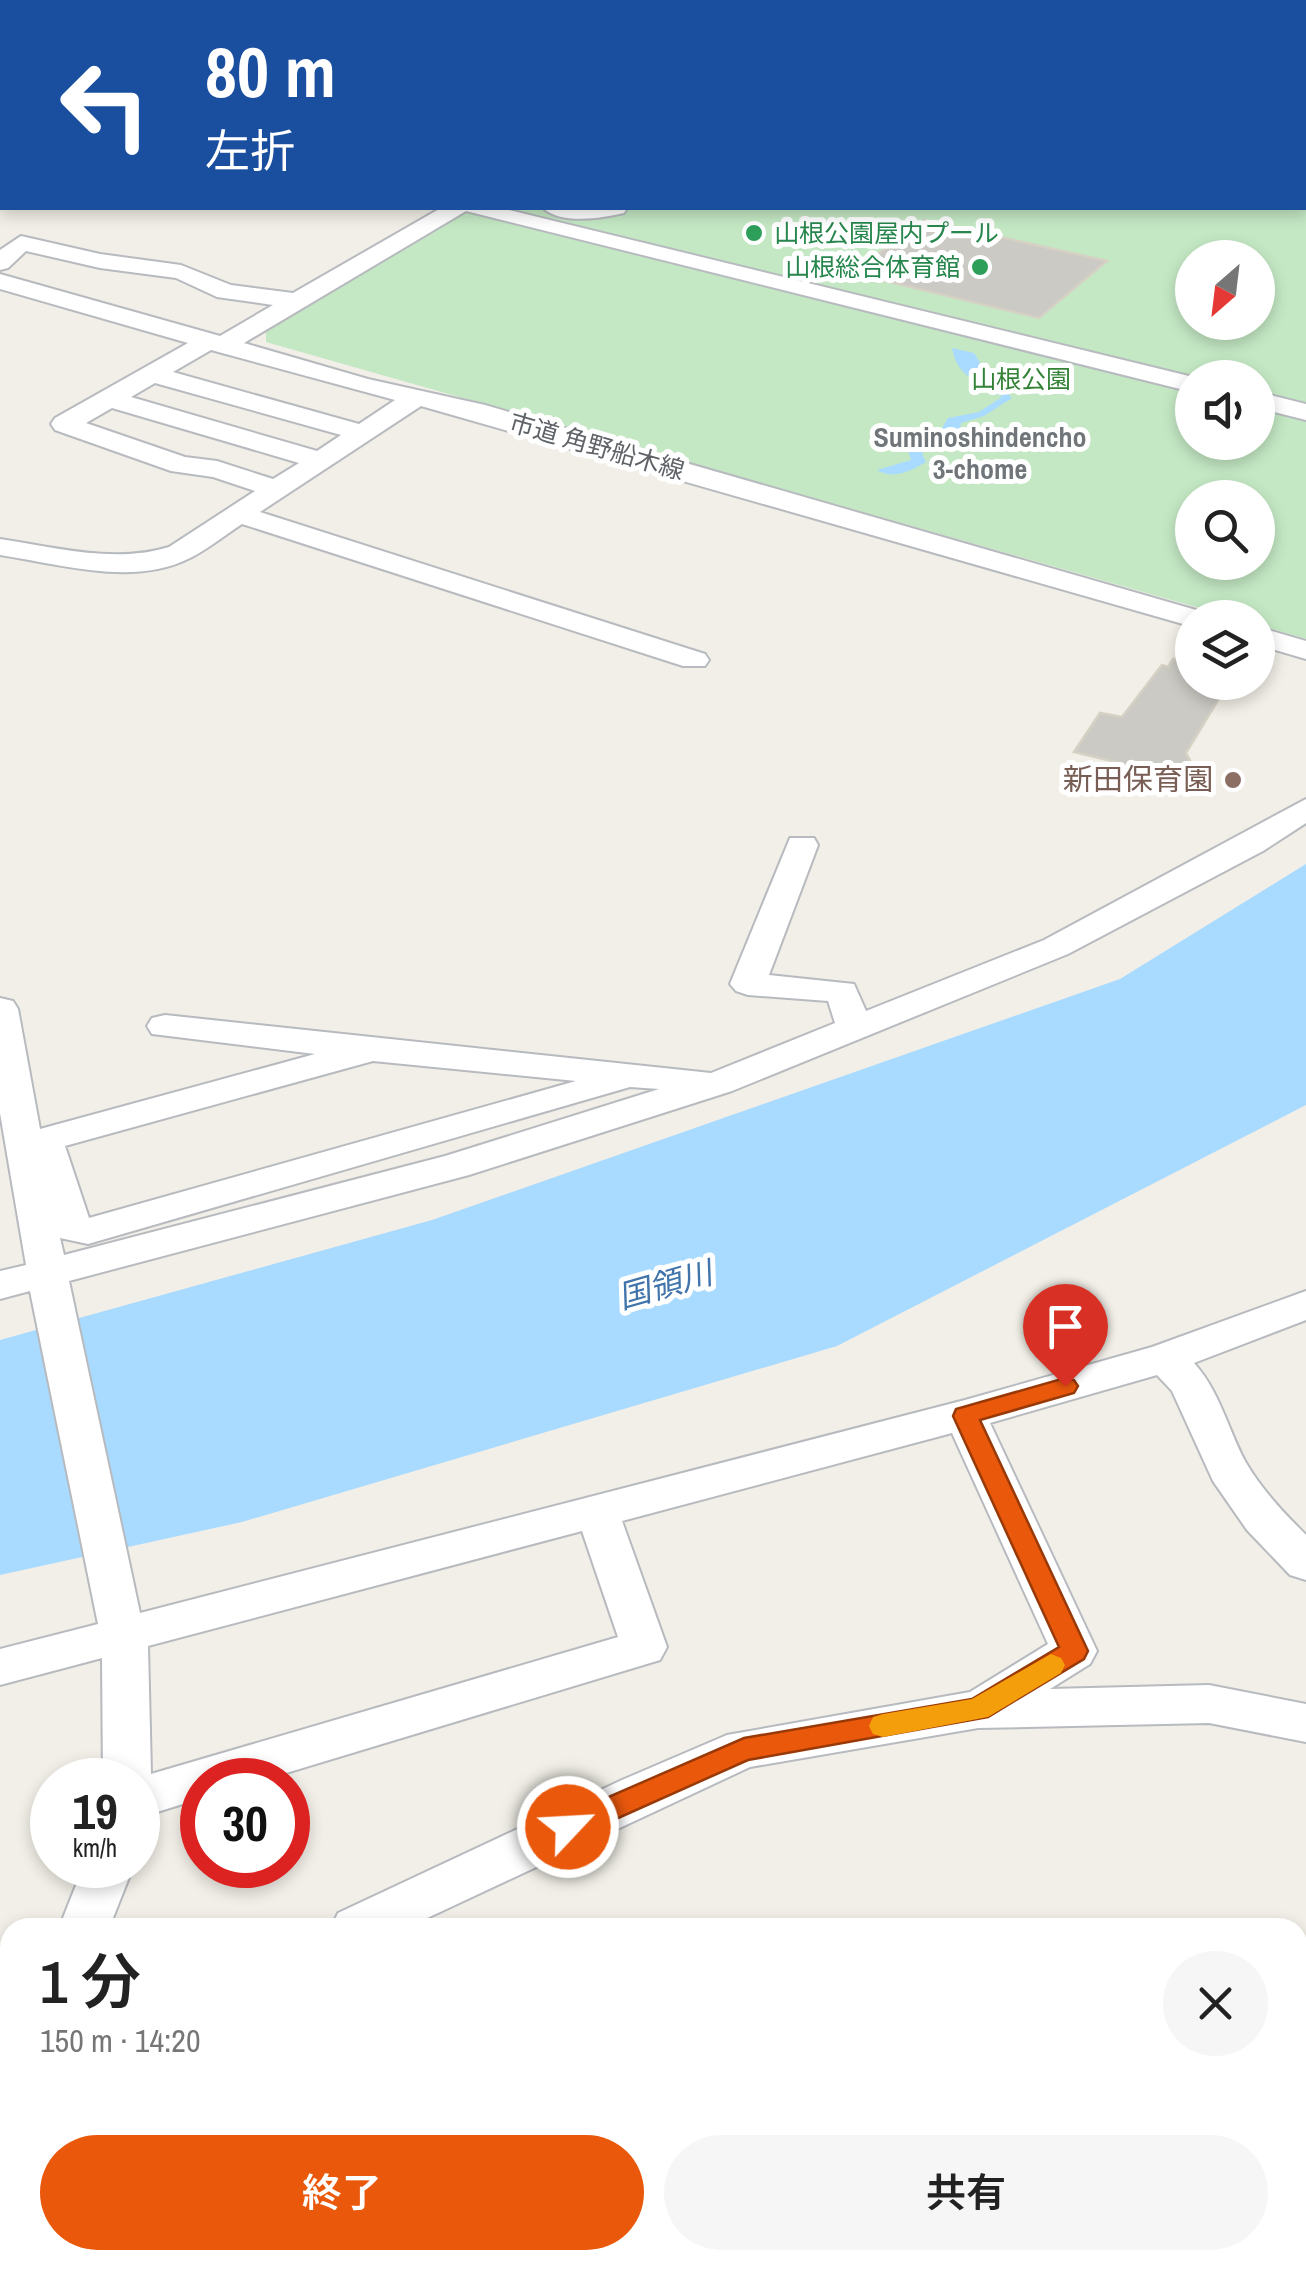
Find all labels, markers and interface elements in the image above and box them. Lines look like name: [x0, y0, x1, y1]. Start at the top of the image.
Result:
text: 80 m: [205, 25, 336, 119]
icon: left: [40, 40, 170, 170]
text: 左折: [205, 120, 295, 181]
place label: 山根公園屋内プール: [774, 216, 999, 250]
marker: 山根公園屋内プール: [743, 222, 765, 244]
north arrow: [1175, 240, 1275, 340]
map controls: [1175, 240, 1275, 700]
place label: 山根総合体育館: [785, 250, 960, 284]
marker: 山根総合体育館: [969, 256, 991, 278]
button: sound: [1175, 360, 1275, 460]
park label: 山根公園: [971, 362, 1071, 396]
street label: 市道 角野船木線: [505, 405, 689, 487]
district label: Suminoshindencho 3-chome: [873, 418, 1087, 488]
button: search: [1175, 480, 1275, 580]
button: layers: [1175, 600, 1275, 700]
place label: 新田保育園: [1063, 759, 1213, 799]
marker: 新田保育園: [1222, 769, 1244, 791]
water label: 国領川: [613, 1250, 720, 1318]
pin: [1023, 1284, 1108, 1387]
icon: arrive: [1038, 1299, 1093, 1354]
speed limit sign: 30: [180, 1758, 310, 1888]
position arrow: [516, 1775, 620, 1879]
text: 19: [72, 1777, 118, 1845]
text: km/h: [73, 1831, 117, 1865]
text: 1 分: [40, 1941, 141, 2022]
button: close: [1163, 1951, 1268, 2056]
text: 150 m · 14:20: [40, 2019, 200, 2062]
button: 終了: [40, 2135, 644, 2250]
button: 共有: [664, 2135, 1268, 2250]

